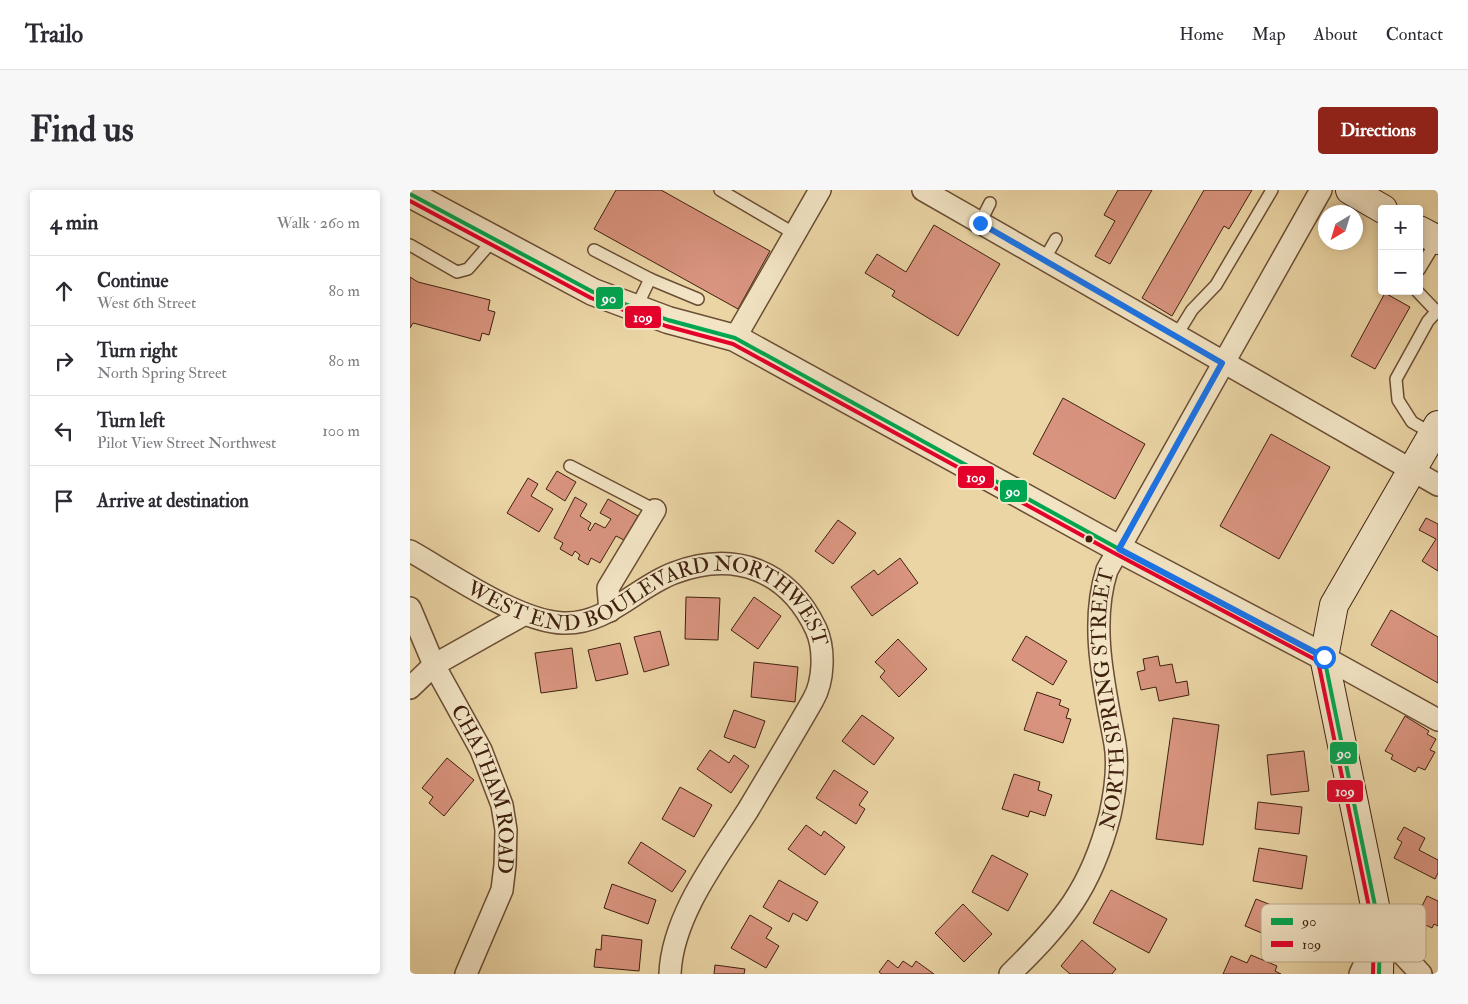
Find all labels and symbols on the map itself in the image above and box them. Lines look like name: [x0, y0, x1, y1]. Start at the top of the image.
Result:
north arrow: [1318, 205, 1363, 250]
route end: [969, 212, 992, 235]
line badge: 90: [595, 286, 624, 310]
text: 90: [600, 290, 616, 307]
line badge: 109: [624, 305, 662, 329]
text: 109: [633, 309, 653, 326]
line badge: 109: [957, 465, 995, 489]
text: 109: [966, 469, 986, 486]
line badge: 90: [999, 479, 1028, 503]
text: 90: [1004, 483, 1020, 500]
unlabelled marker: [1084, 534, 1094, 544]
street label: WEST END BOULEVARD NORTHWEST: [461, 551, 834, 649]
street label: NORTH SPRING STREET: [1086, 565, 1131, 833]
route start: [1313, 646, 1336, 669]
street label: CHATHAM ROAD: [445, 700, 519, 875]
line badge: 90: [1329, 741, 1358, 765]
text: 90: [1335, 745, 1351, 762]
line badge: 109: [1326, 779, 1364, 803]
text: 109: [1335, 783, 1355, 800]
legend: [1261, 904, 1426, 962]
text: 90: [1301, 913, 1316, 930]
text: 109: [1302, 936, 1321, 953]

